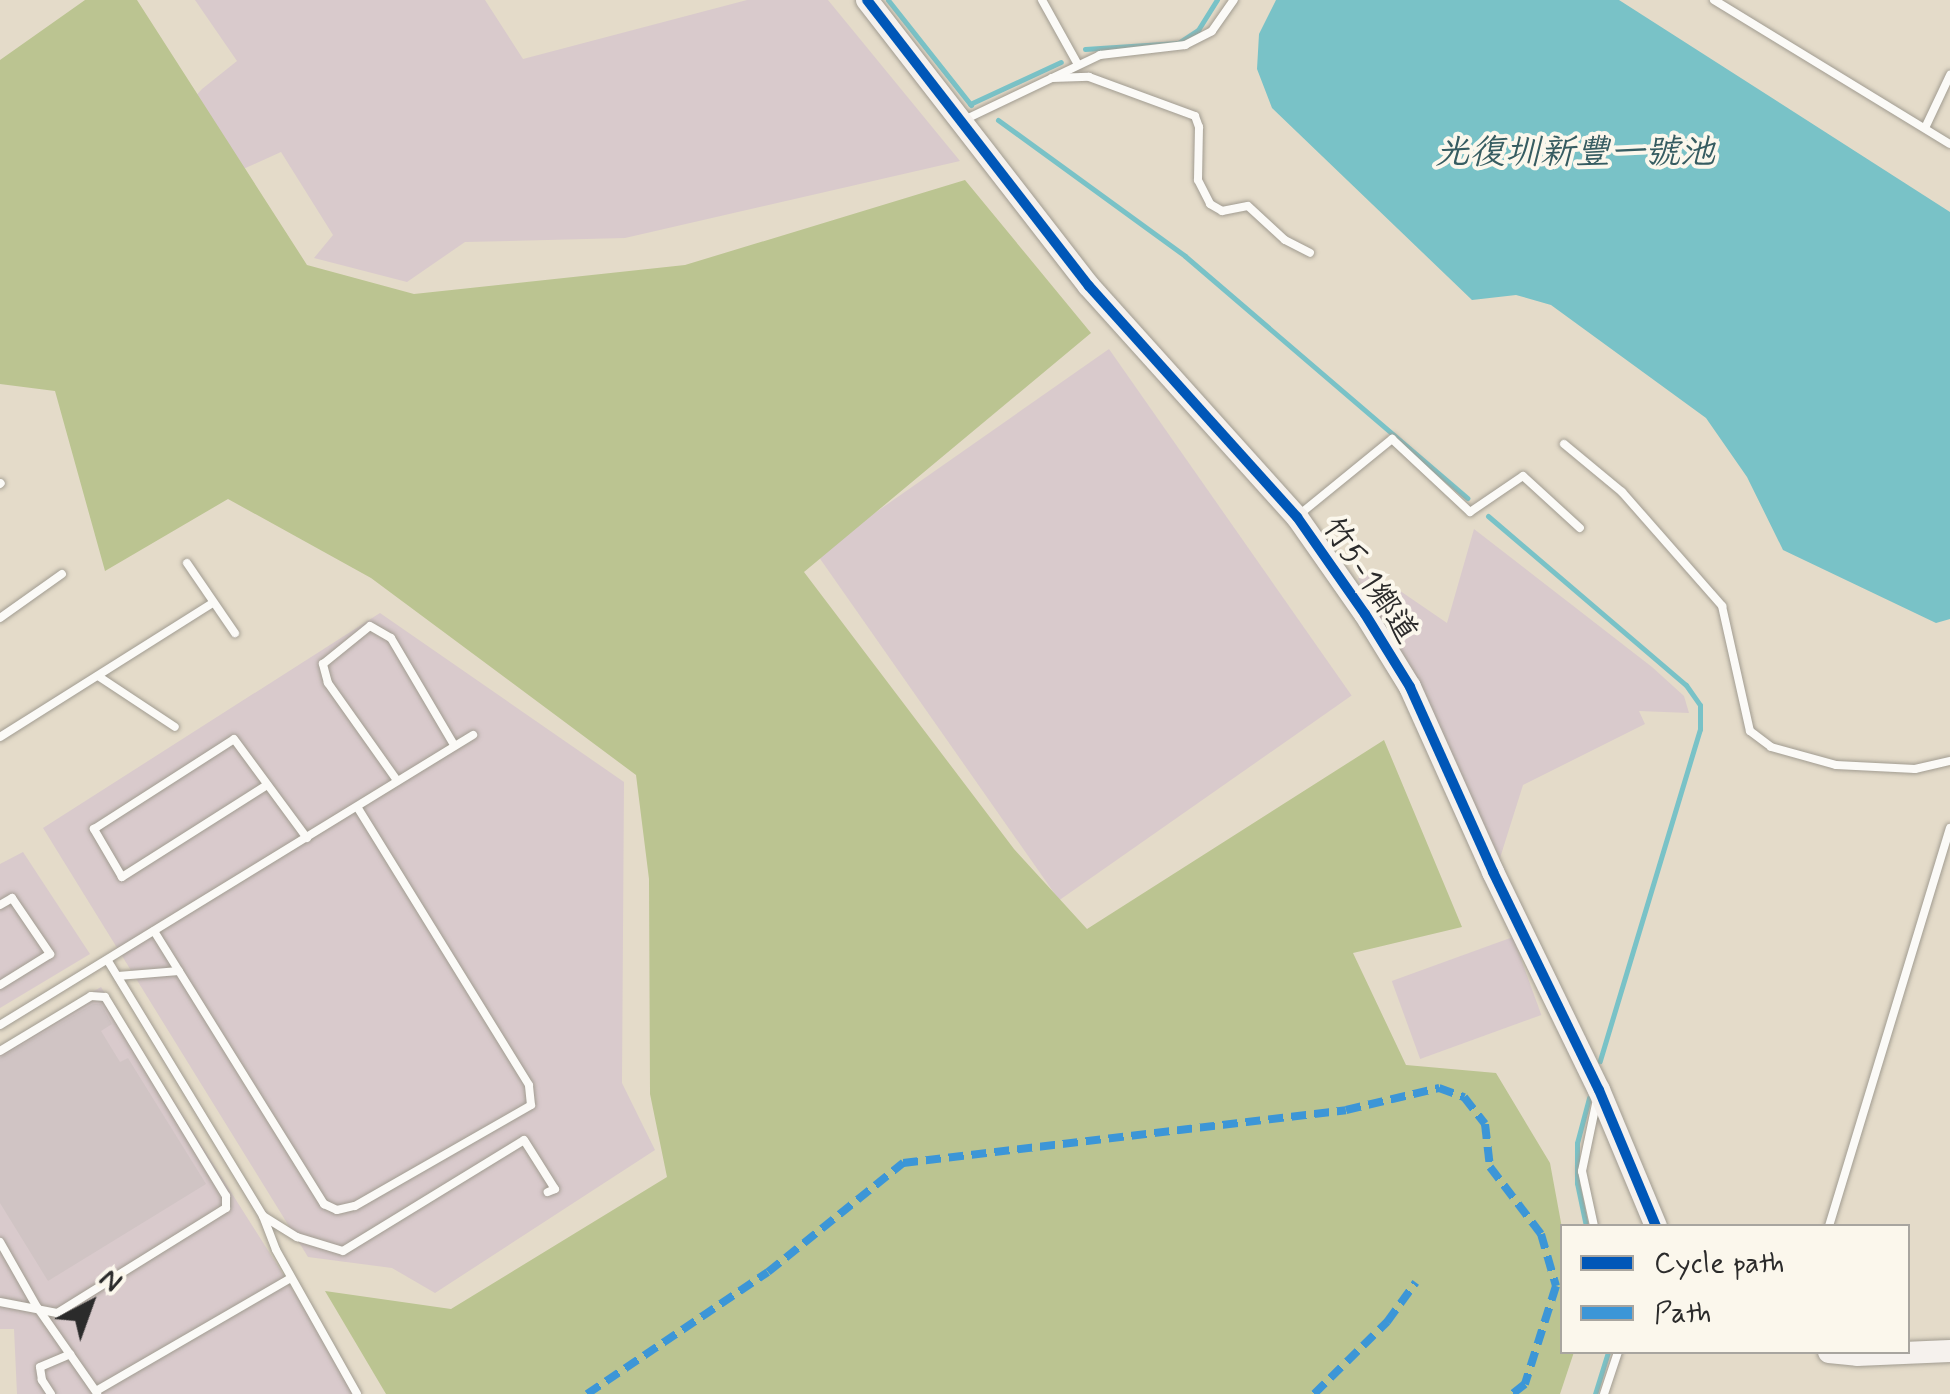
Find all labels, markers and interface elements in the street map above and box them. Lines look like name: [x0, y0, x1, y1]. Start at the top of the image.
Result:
water label: 光復圳新豐一號池: [1435, 132, 1715, 174]
street label: 竹5-1鄉道: [1313, 510, 1425, 650]
legend: [1560, 1224, 1910, 1354]
text: Cycle path: [1654, 1244, 1785, 1283]
north arrow: [40, 1254, 140, 1354]
text: N: [91, 1261, 129, 1301]
text: Path: [1654, 1294, 1712, 1333]

